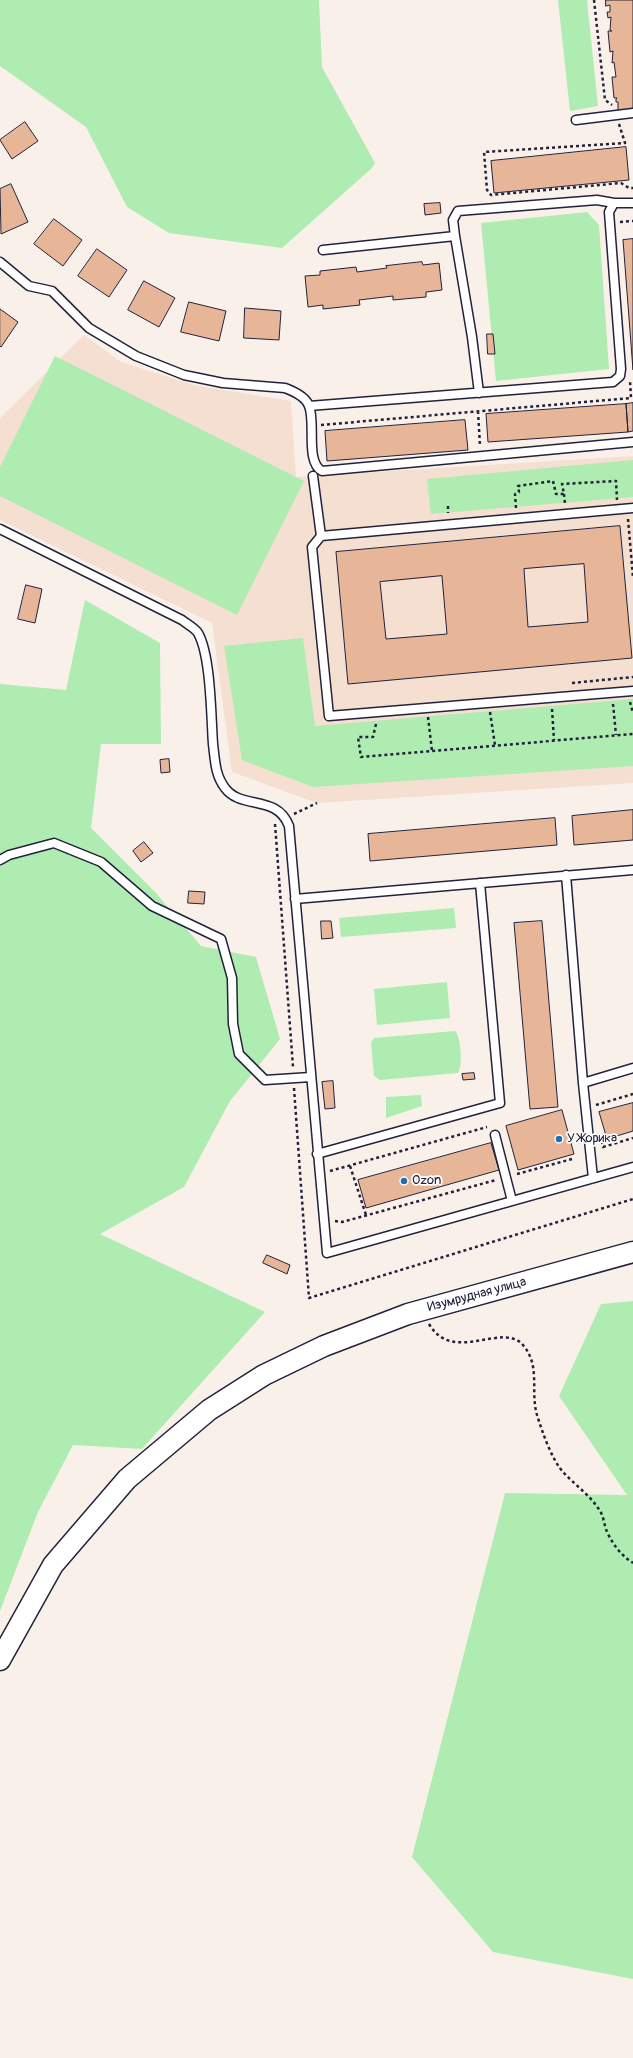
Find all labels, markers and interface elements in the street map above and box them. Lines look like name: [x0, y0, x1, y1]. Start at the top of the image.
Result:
place label: У Жорика: [567, 1131, 617, 1147]
marker: У Жорика: [554, 1134, 564, 1144]
place label: Ozon: [412, 1173, 441, 1189]
marker: Ozon: [399, 1176, 409, 1186]
street label: Изумрудная улица: [426, 1274, 528, 1316]

